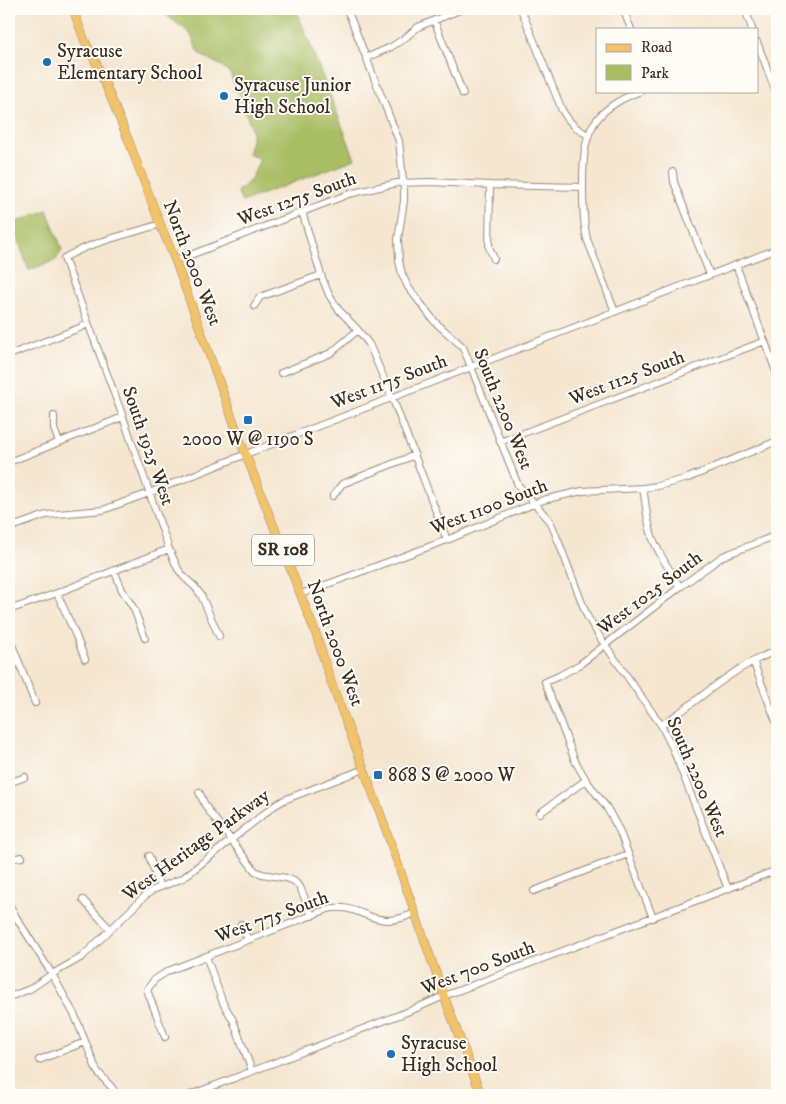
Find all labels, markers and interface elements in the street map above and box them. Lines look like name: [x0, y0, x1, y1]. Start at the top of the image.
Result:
legend: [596, 28, 758, 92]
text: Road: [641, 38, 673, 57]
place label: Syracuse Elementary School: [57, 40, 203, 85]
marker: Syracuse Elementary School: [41, 56, 53, 68]
text: Park: [641, 64, 670, 83]
place label: Syracuse Junior High School: [234, 74, 351, 119]
marker: Syracuse Junior High School: [218, 90, 230, 102]
street label: West 1275 South: [234, 167, 360, 231]
street label: North 2000 West: [158, 197, 226, 329]
street label: South 2200 West: [468, 345, 538, 473]
street label: West 1125 South: [565, 345, 688, 411]
street label: West 1175 South: [327, 349, 450, 415]
street label: South 1925 West: [117, 383, 179, 509]
marker: 2000 W @ 1190 S: [242, 414, 254, 426]
place label: 2000 W @ 1190 S: [182, 428, 314, 451]
street label: West 1100 South: [426, 474, 551, 540]
road number: SR 108: [252, 534, 314, 566]
street label: West 1025 South: [592, 546, 707, 640]
street label: North 2000 West: [302, 577, 368, 709]
street label: South 2200 West: [661, 713, 733, 841]
place label: 868 S @ 2000 W: [388, 764, 516, 787]
marker: 868 S @ 2000 W: [372, 769, 384, 781]
street label: West Heritage Parkway: [117, 783, 275, 907]
street label: West 775 South: [211, 886, 332, 948]
street label: West 700 South: [417, 936, 538, 1001]
place label: Syracuse High School: [401, 1032, 498, 1077]
marker: Syracuse High School: [385, 1048, 397, 1060]

